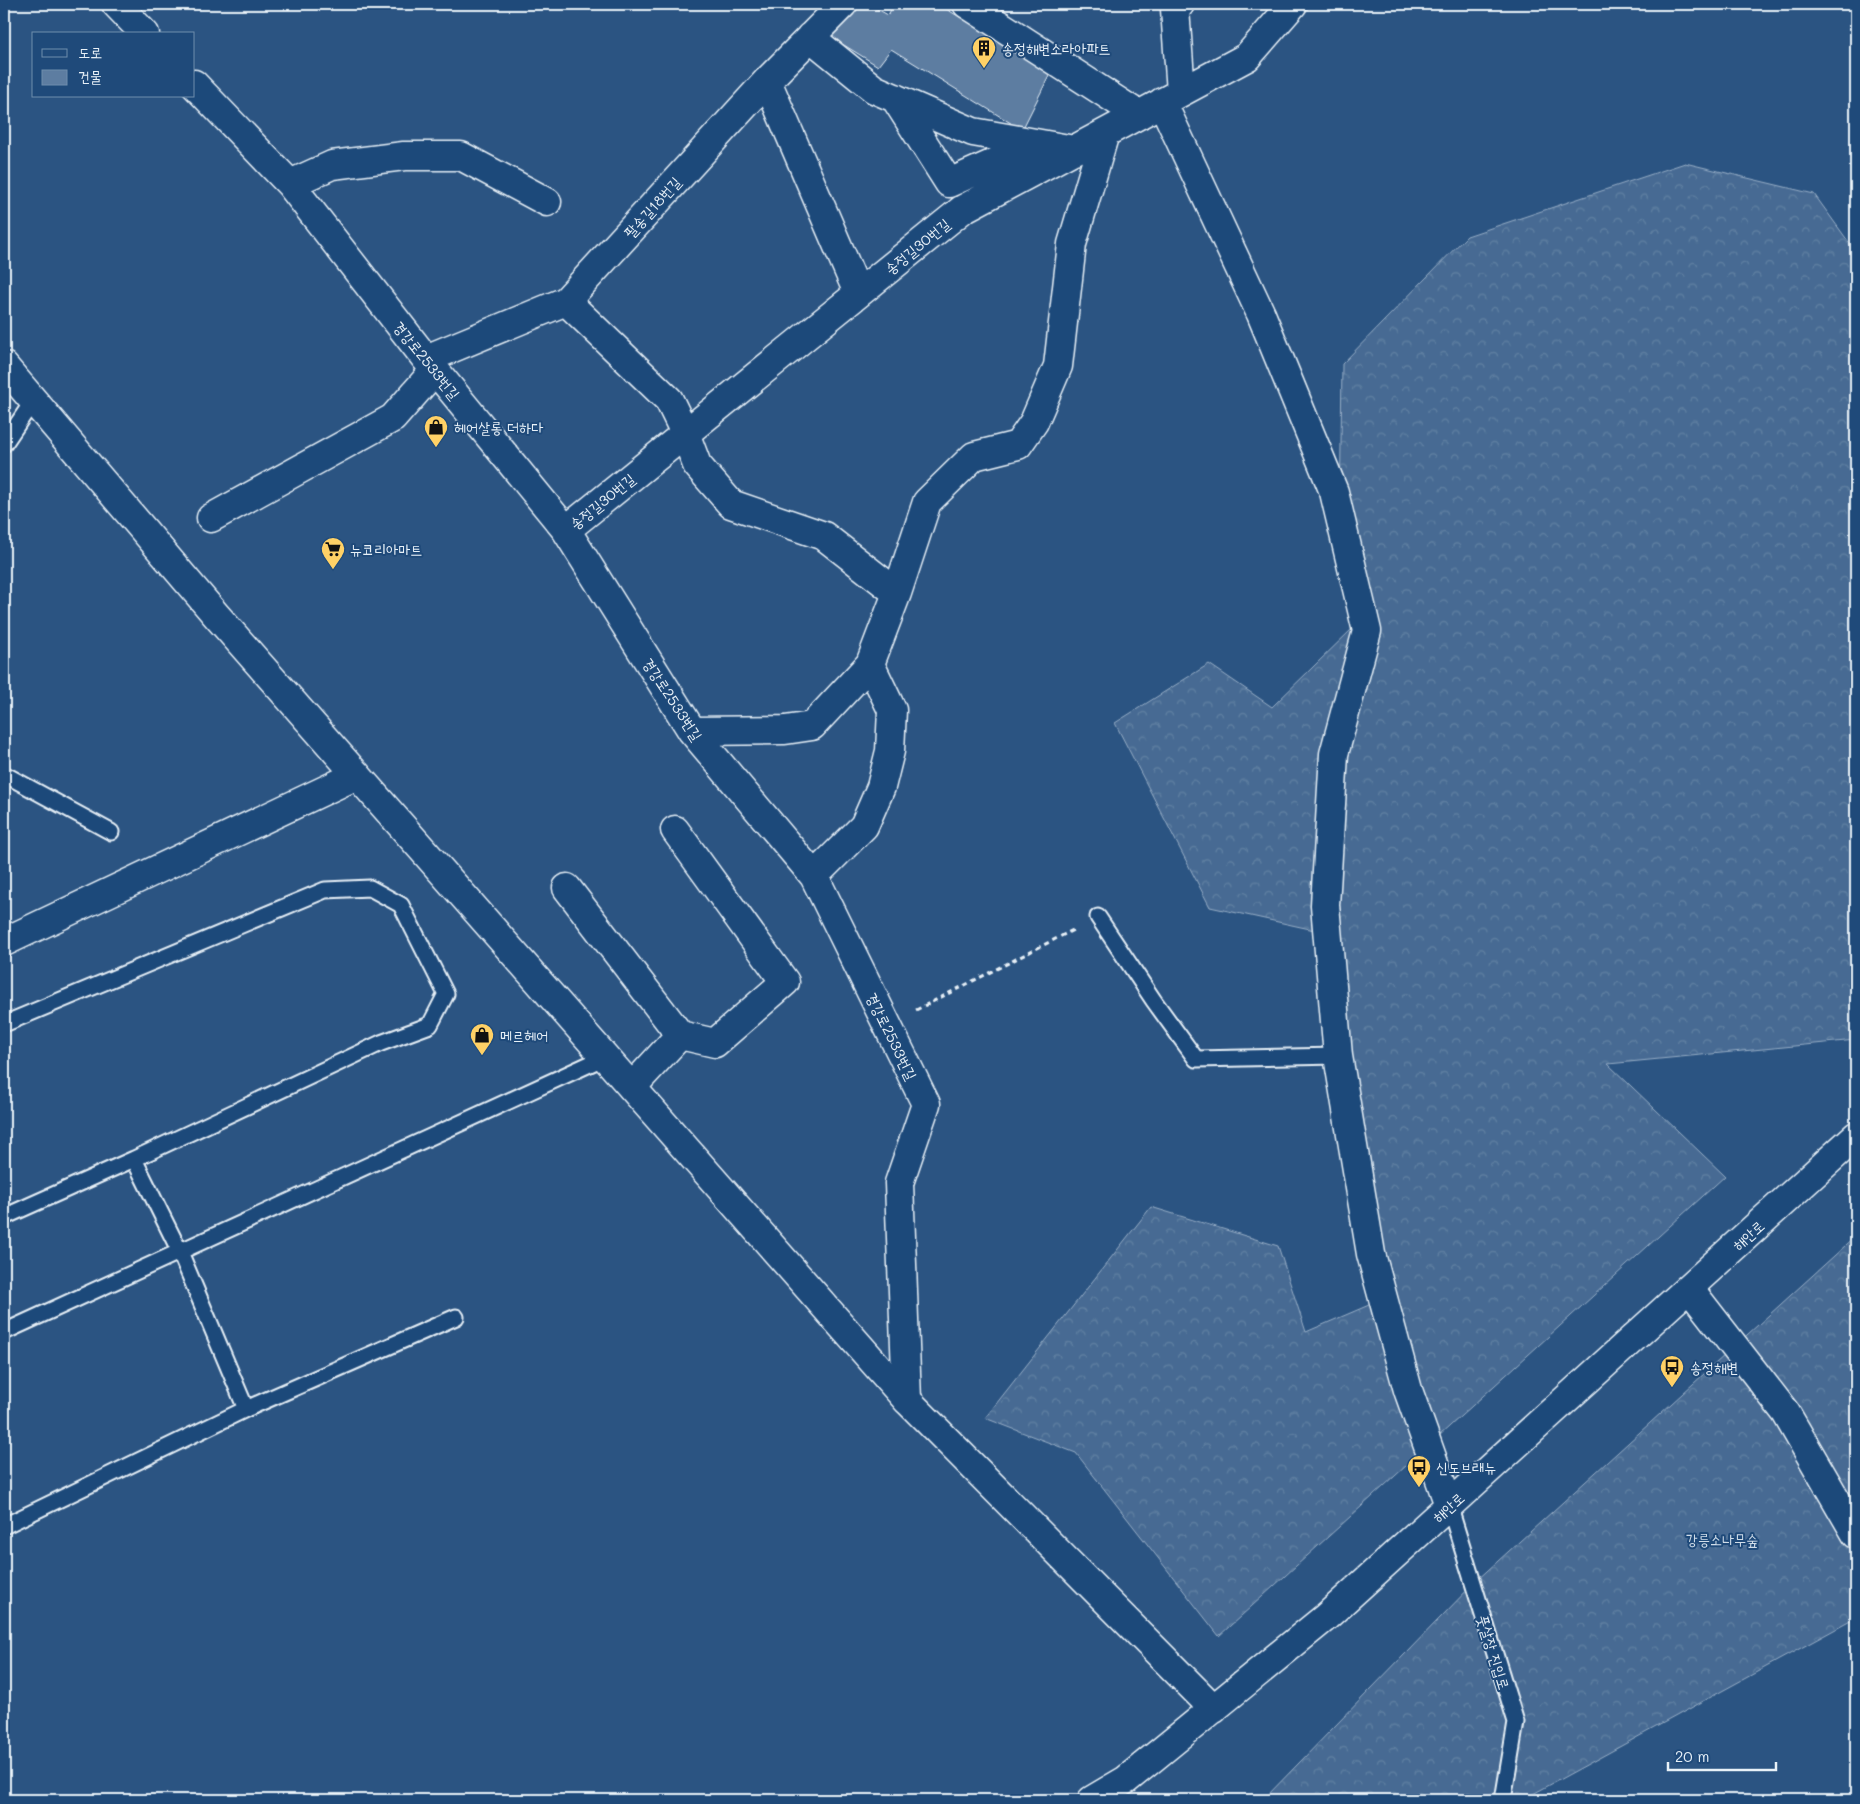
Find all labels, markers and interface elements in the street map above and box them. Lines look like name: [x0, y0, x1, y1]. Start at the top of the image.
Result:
legend: [32, 32, 195, 98]
building icon: 송정해변소라아파트: [971, 35, 997, 69]
place label: 송정해변소라아파트: [1002, 38, 1111, 58]
text: 도로: [78, 42, 102, 62]
text: 건물: [78, 66, 102, 86]
street label: 팔송길18번길: [619, 172, 685, 242]
street label: 송정길30번길: [880, 214, 954, 278]
street label: 경강로2533번길: [389, 317, 465, 403]
shop icon: 헤어살롱 더하다: [423, 414, 449, 448]
place label: 헤어살롱 더하다: [454, 417, 543, 437]
street label: 송정길30번길: [565, 469, 639, 533]
supermarket icon: 뉴코리아마트: [320, 536, 346, 570]
place label: 뉴코리아마트: [350, 539, 422, 559]
street label: 경강로2533번길: [639, 654, 707, 744]
street label: 경강로2533번길: [862, 989, 922, 1083]
shop icon: 메르헤어: [469, 1022, 495, 1056]
place label: 메르헤어: [500, 1025, 548, 1045]
street label: 해안로: [1728, 1215, 1768, 1255]
bus stop icon: 송정해변: [1659, 1354, 1685, 1388]
place label: 송정해변: [1690, 1357, 1738, 1377]
bus stop icon: 신도브래뉴: [1406, 1454, 1432, 1488]
place label: 신도브래뉴: [1436, 1457, 1496, 1477]
street label: 해안로: [1428, 1487, 1468, 1527]
park label: 강릉소나무숲: [1686, 1529, 1758, 1549]
street label: 풋살장 진입로: [1473, 1612, 1515, 1692]
scale bar: [1668, 1739, 1775, 1771]
text: 20 m: [1675, 1746, 1709, 1766]

